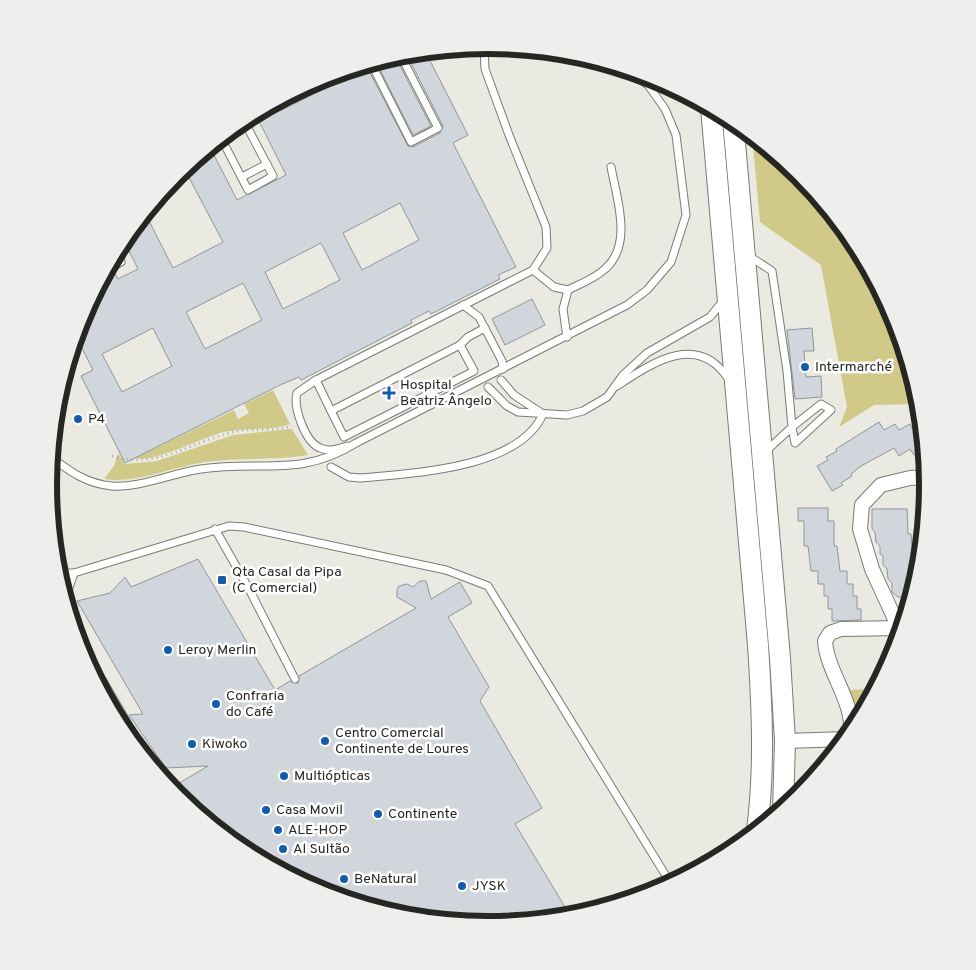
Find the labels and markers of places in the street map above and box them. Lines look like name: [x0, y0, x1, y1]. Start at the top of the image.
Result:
place label: Intermarché: [815, 359, 892, 376]
marker: Intermarché: [799, 361, 811, 373]
place label: Hospital Beatriz Ângelo: [400, 377, 492, 410]
marker: Hospital Beatriz Ângelo: [382, 386, 396, 400]
place label: P4: [88, 411, 105, 428]
marker: P4: [72, 413, 84, 425]
place label: Qta Casal da Pipa (C Comercial): [232, 564, 342, 597]
marker: Qta Casal da Pipa (C Comercial): [216, 574, 228, 586]
place label: Leroy Merlin: [178, 642, 256, 659]
marker: Leroy Merlin: [162, 644, 174, 656]
place label: Confraria do Café: [226, 688, 284, 721]
marker: Confraria do Café: [210, 698, 222, 710]
place label: Centro Comercial Continente de Loures: [335, 725, 469, 758]
marker: Centro Comercial Continente de Loures: [319, 735, 331, 747]
place label: Kiwoko: [202, 736, 247, 753]
marker: Kiwoko: [186, 738, 198, 750]
place label: Multiópticas: [294, 768, 370, 785]
marker: Multiópticas: [278, 770, 290, 782]
place label: Casa Movil: [276, 802, 343, 819]
marker: Casa Movil: [260, 804, 272, 816]
place label: Continente: [388, 806, 457, 823]
marker: Continente: [372, 808, 384, 820]
place label: ALE-HOP: [288, 822, 347, 839]
marker: ALE-HOP: [272, 824, 284, 836]
place label: Al Sultão: [293, 841, 350, 858]
marker: Al Sultão: [277, 843, 289, 855]
place label: BeNatural: [354, 871, 417, 888]
marker: BeNatural: [338, 873, 350, 885]
place label: JYSK: [472, 878, 506, 895]
marker: JYSK: [456, 880, 468, 892]

